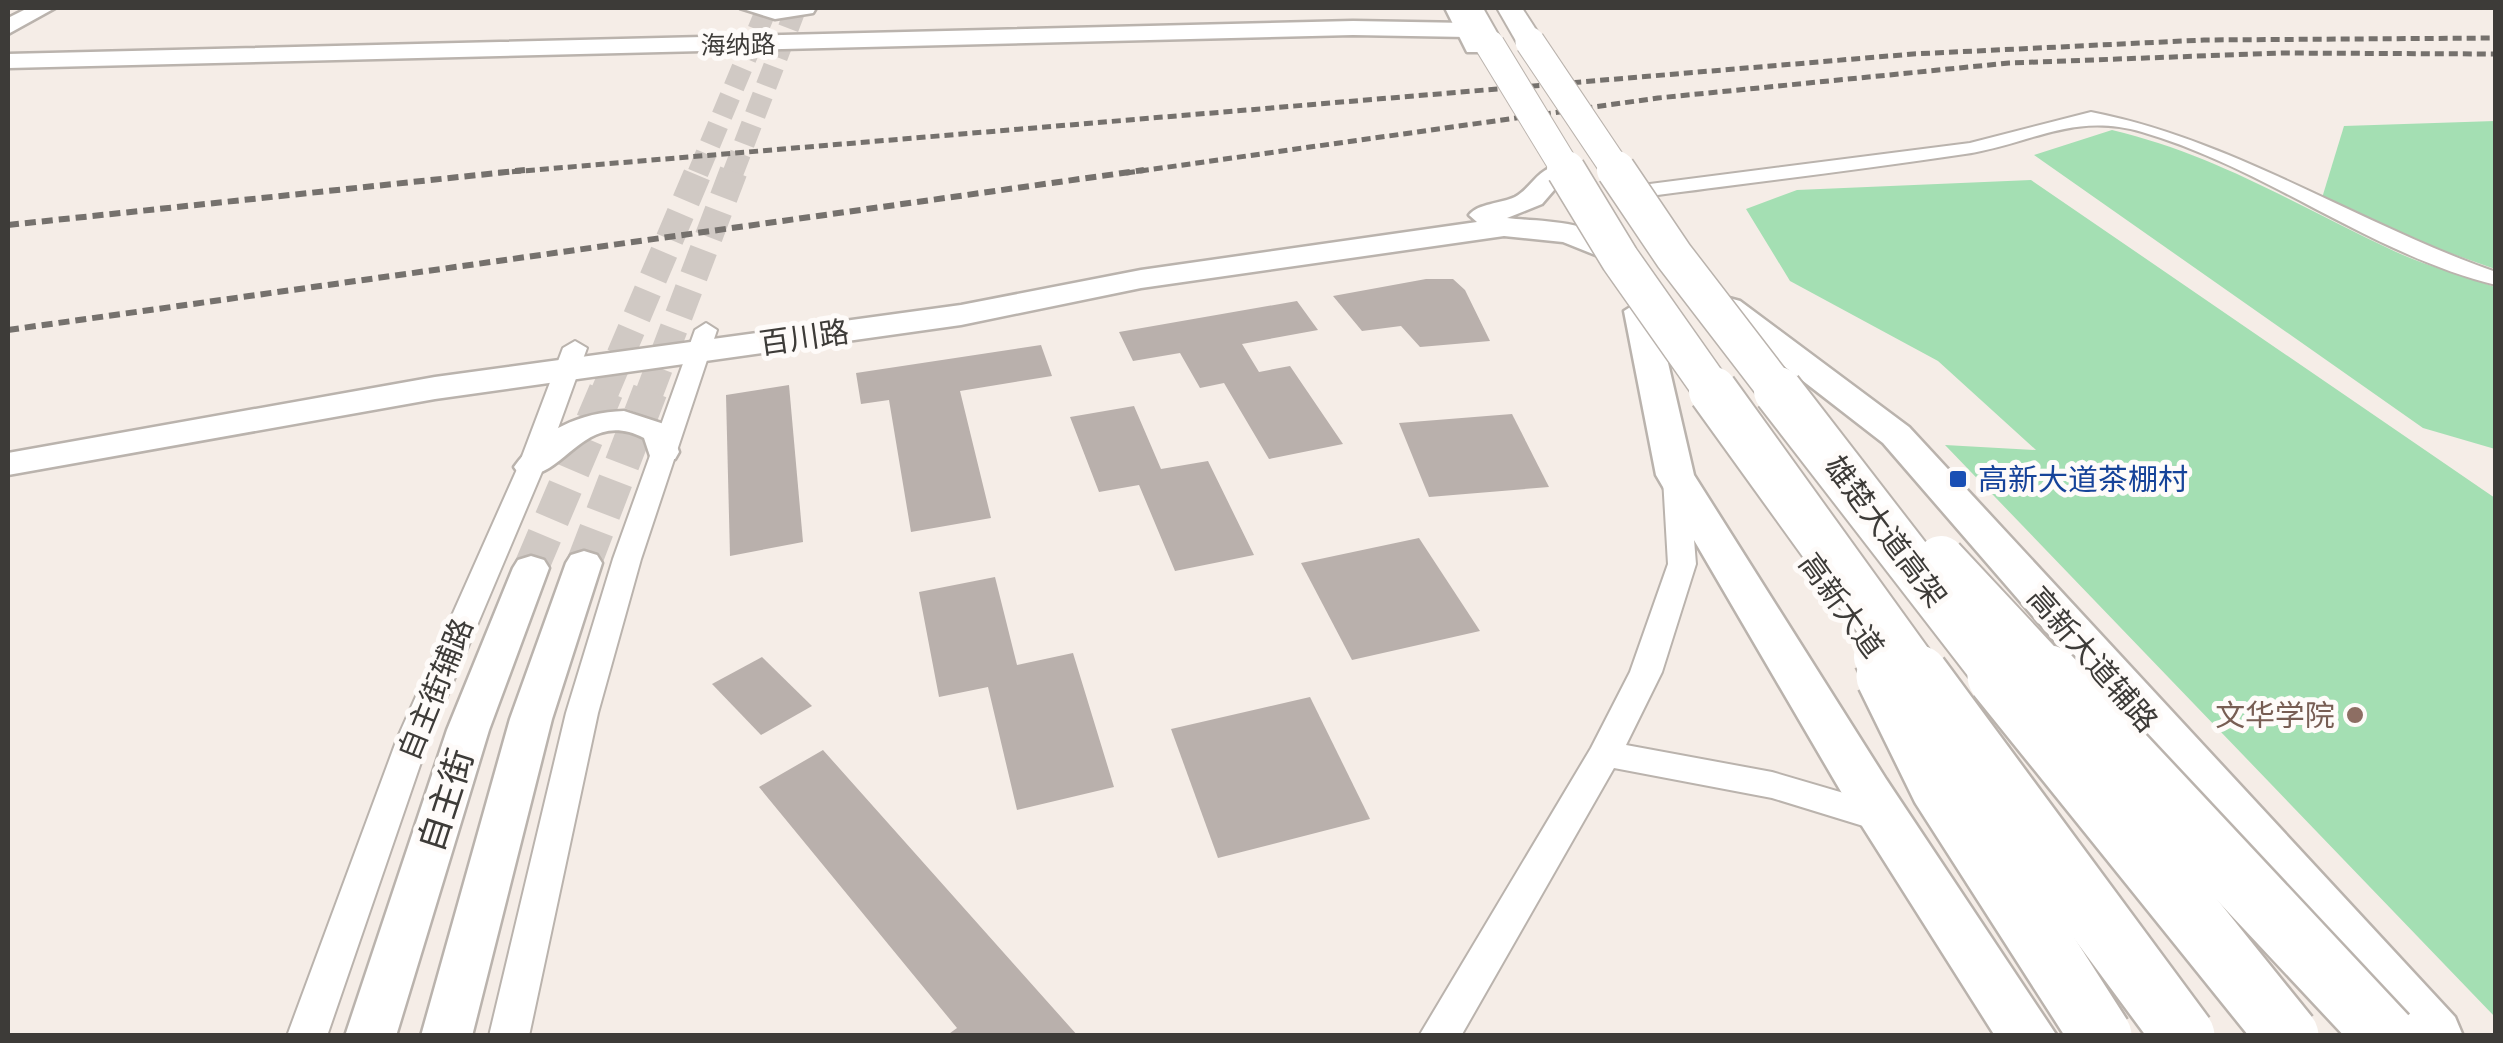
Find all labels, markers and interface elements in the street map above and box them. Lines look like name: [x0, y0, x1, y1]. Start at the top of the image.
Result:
street label: 海纳路: [700, 28, 776, 60]
street label: 百川路: [757, 312, 851, 362]
street label: 雄楚大道高架: [1817, 448, 1955, 614]
place label: 高新大道茶棚村: [1978, 460, 2188, 498]
marker: 高新大道茶棚村: [1947, 468, 1969, 490]
street label: 高新大道: [1791, 545, 1893, 665]
street label: 高新大道辅路: [2020, 579, 2166, 739]
street label: 自主街辅路: [389, 612, 481, 766]
place label: 文华学院: [2215, 696, 2335, 734]
marker: 文华学院: [2344, 704, 2366, 726]
street label: 自主街: [408, 743, 482, 857]

